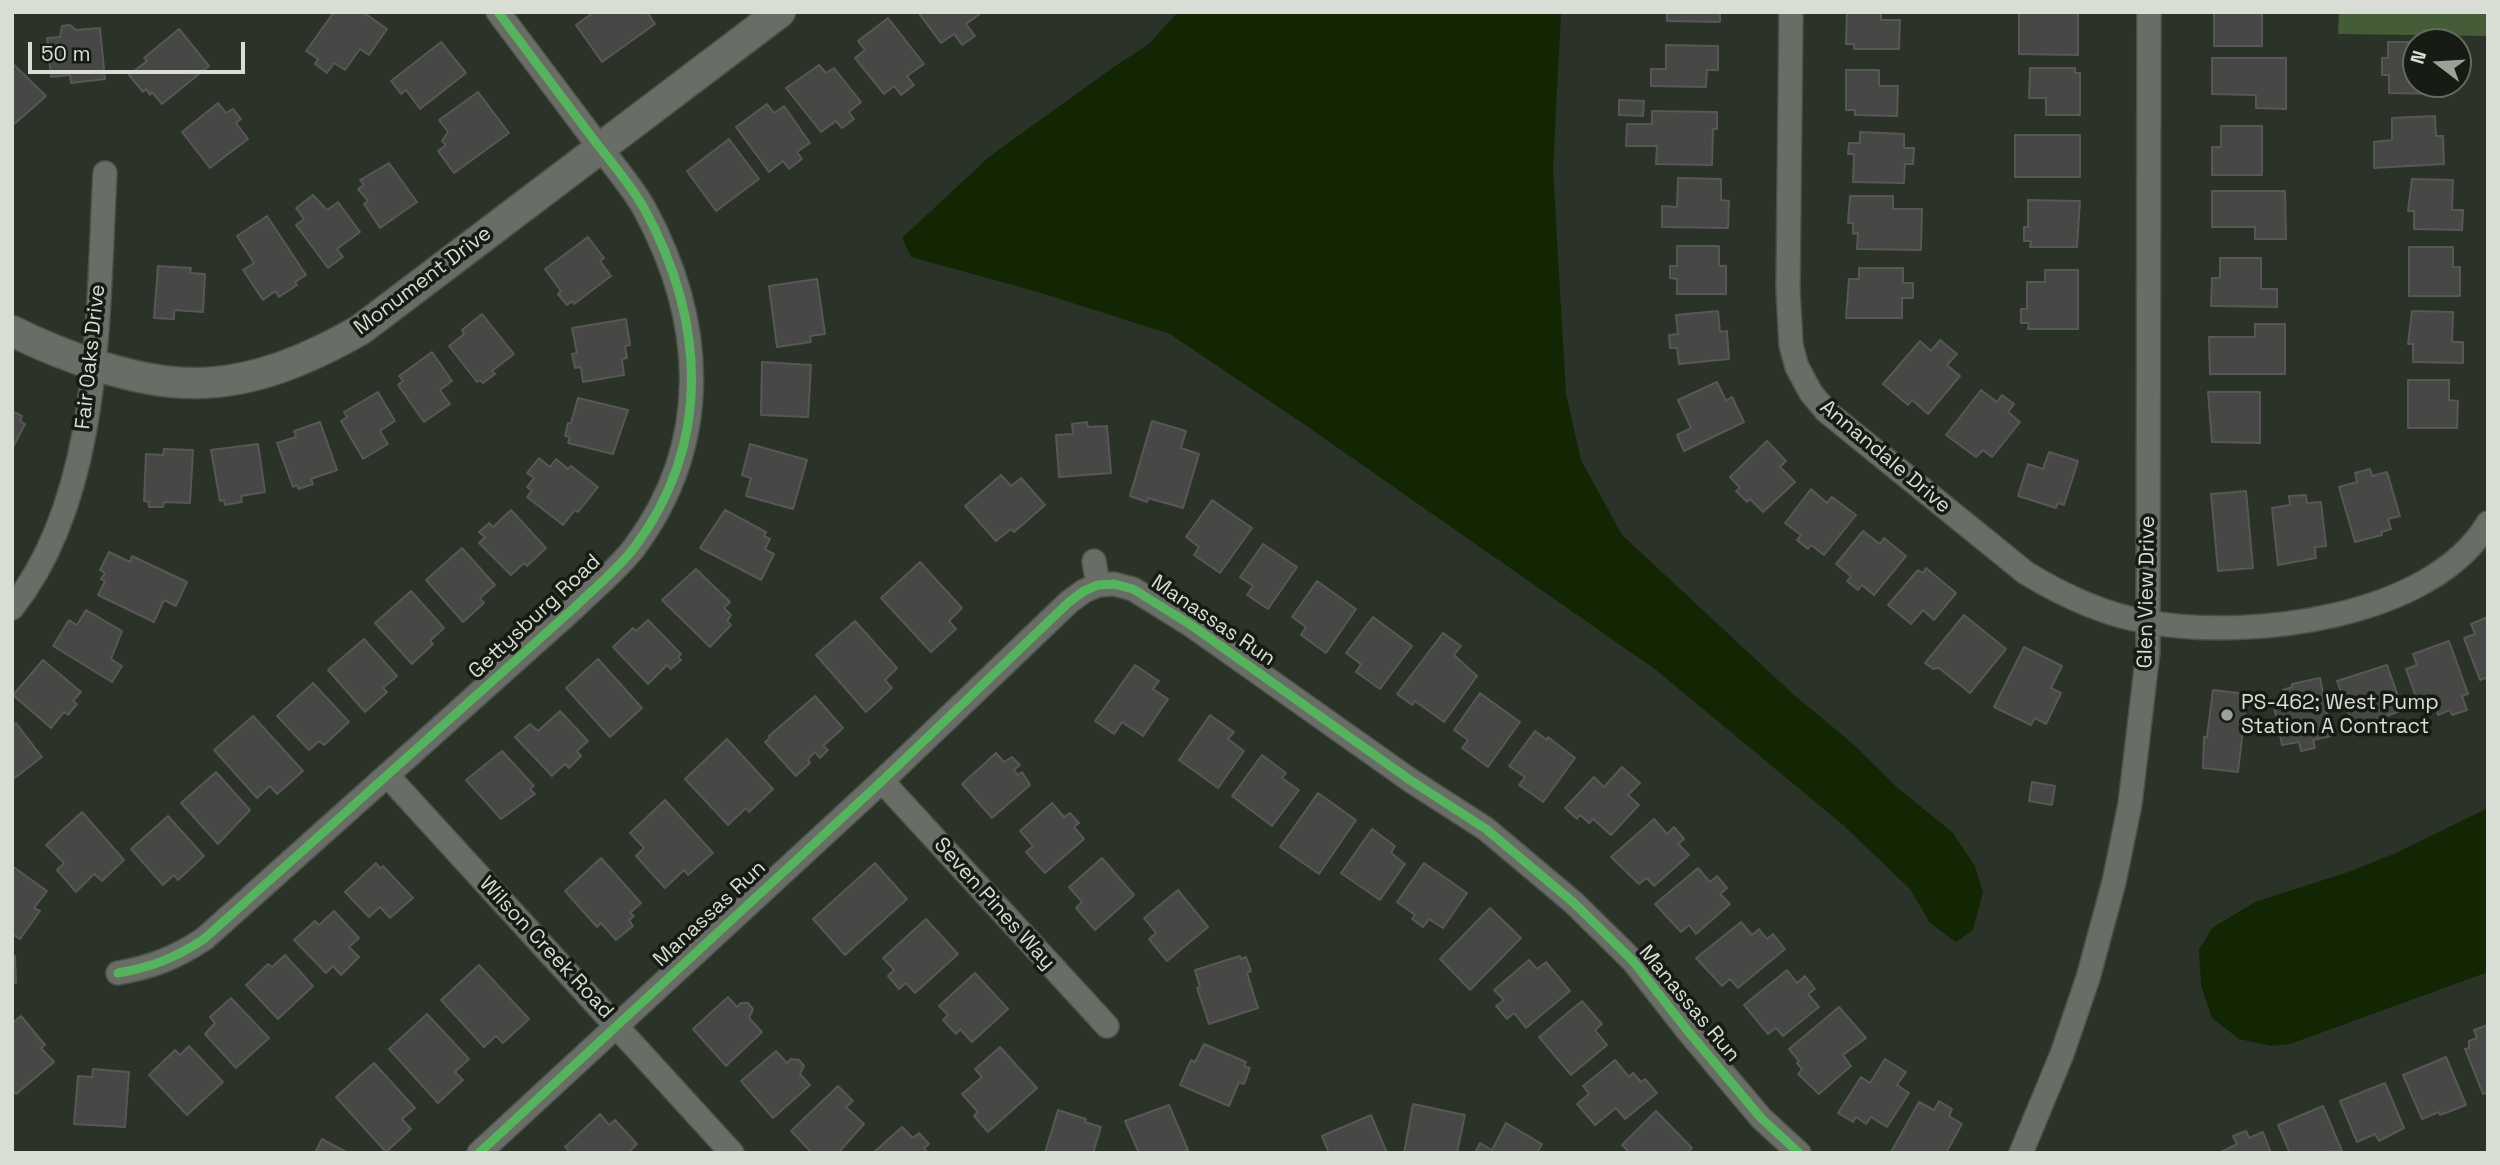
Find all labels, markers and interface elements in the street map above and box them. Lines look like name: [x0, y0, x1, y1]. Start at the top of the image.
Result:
scale bar: [32, 28, 248, 72]
north arrow: [2402, 28, 2472, 98]
text: 50 m: [41, 40, 91, 67]
text: N: [2405, 48, 2432, 67]
street label: Monument Drive: [349, 221, 497, 341]
street label: Fair Oaks Drive: [71, 283, 111, 431]
street label: Annandale Drive: [1815, 395, 1955, 519]
street label: Glen View Drive: [2133, 515, 2161, 669]
street label: Gettysburg Road: [464, 549, 606, 685]
street label: Manassas Run: [1146, 570, 1280, 672]
place label: PS-462; West Pump Station A Contract: [2241, 690, 2439, 740]
marker: PS-462; West Pump Station A Contract: [2219, 707, 2235, 723]
street label: Seven Pines Way: [928, 833, 1060, 975]
street label: Manassas Run: [649, 855, 771, 973]
street label: Wilson Creek Road: [474, 872, 618, 1024]
street label: Manassas Run: [1633, 941, 1745, 1067]

